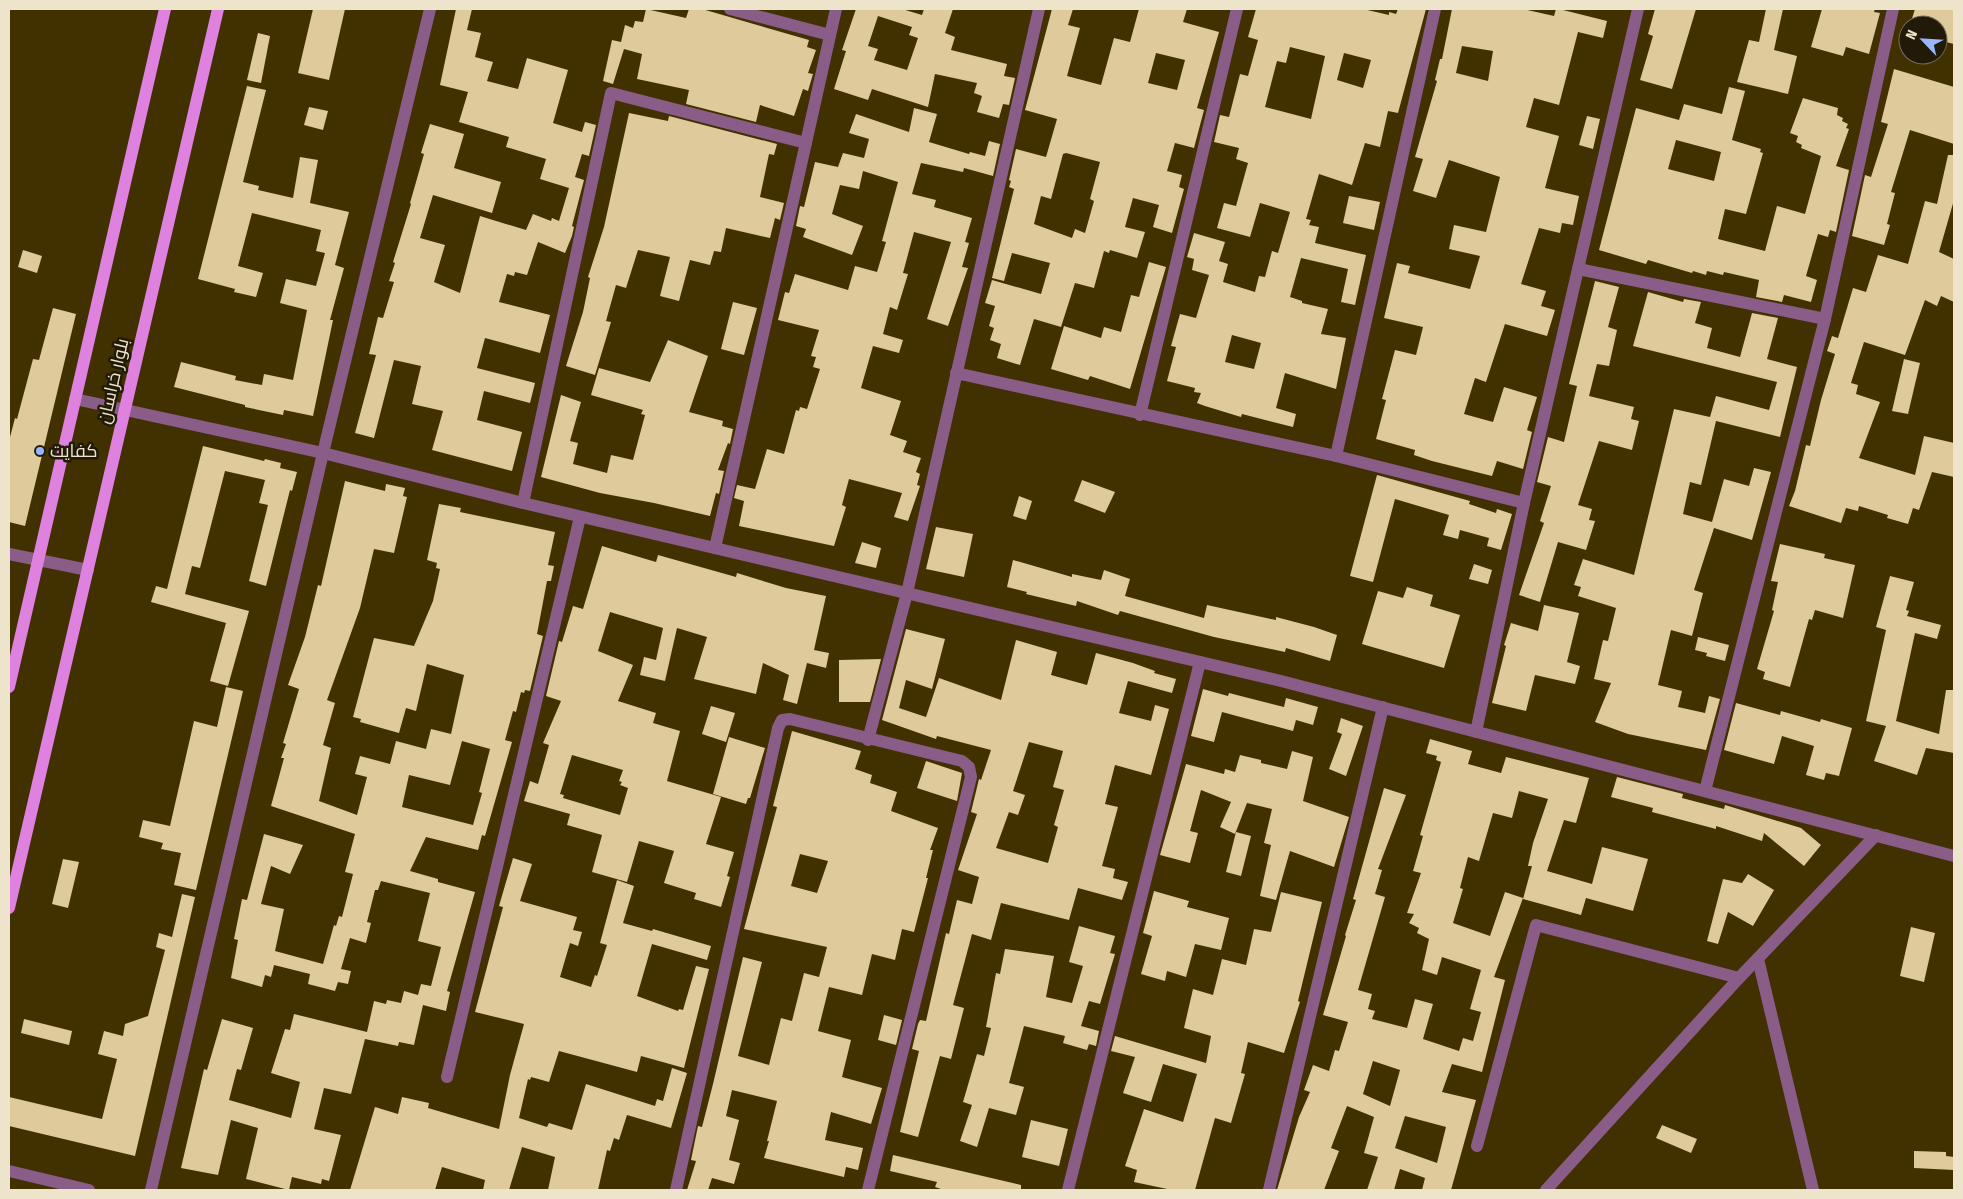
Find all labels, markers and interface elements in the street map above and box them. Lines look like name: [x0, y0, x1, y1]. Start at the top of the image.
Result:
north arrow: [1898, 15, 1948, 65]
text: N: [1902, 27, 1921, 42]
street label: بلوار خراسان: [93, 336, 133, 426]
place label: کفایت: [50, 440, 98, 462]
marker: کفایت: [34, 445, 46, 457]

